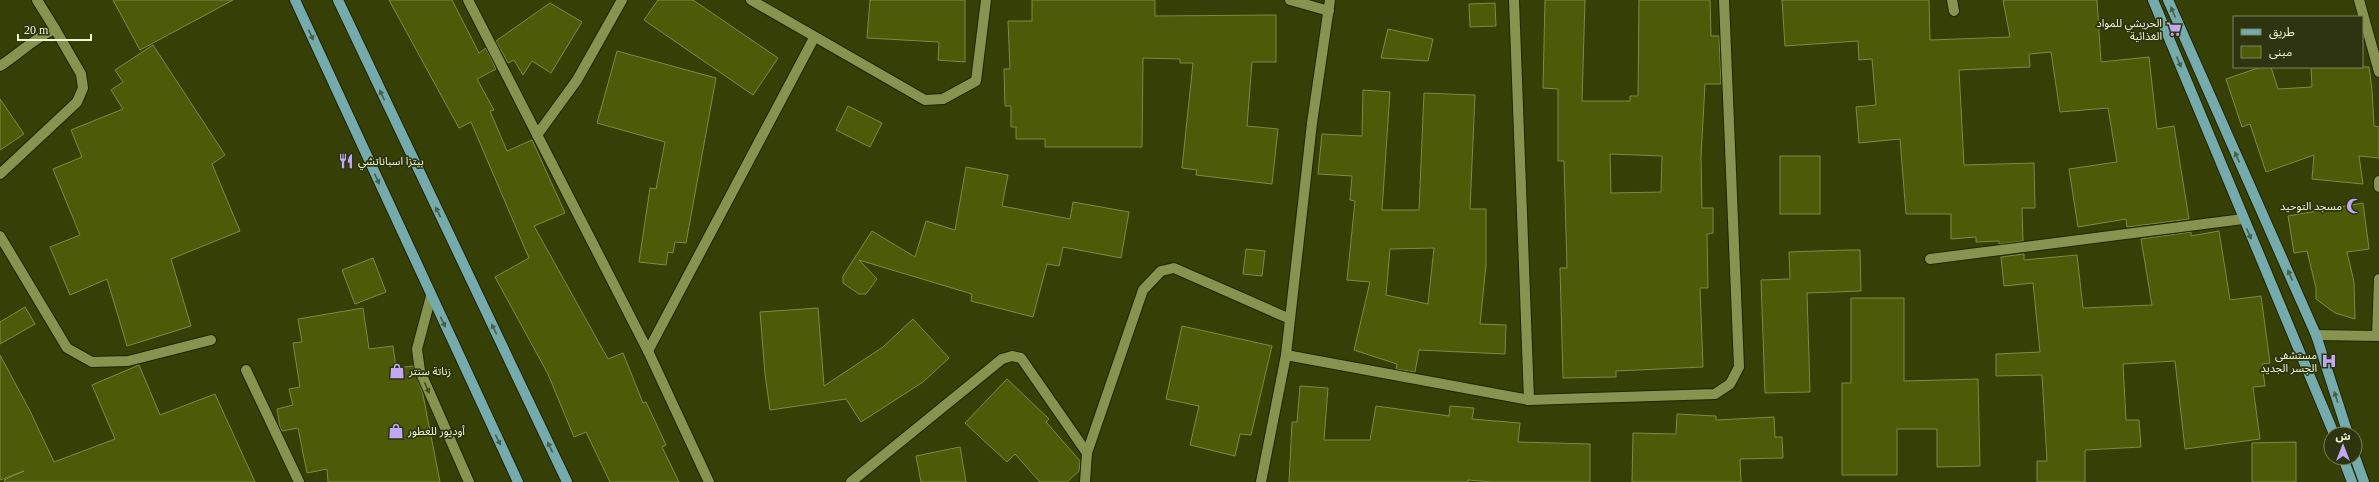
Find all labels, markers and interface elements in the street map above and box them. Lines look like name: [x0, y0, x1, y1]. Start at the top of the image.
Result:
one-way arrow: [2170, 7, 2176, 18]
scale bar: [18, 16, 91, 42]
legend: [2233, 16, 2363, 68]
place label: الحريشي للمواد الغذائية: [2096, 17, 2162, 43]
supermarket icon: الحريشي للمواد الغذائية: [2165, 20, 2183, 38]
text: 20 m: [24, 23, 49, 37]
text: طريق: [2269, 25, 2295, 40]
one-way arrow: [308, 30, 314, 41]
text: مبنى: [2269, 45, 2292, 59]
one-way arrow: [2176, 56, 2182, 68]
one-way arrow: [379, 89, 385, 101]
one-way arrow: [2234, 151, 2240, 162]
restaurant icon: بيتزا اسباناتشي: [337, 152, 355, 170]
place label: بيتزا اسباناتشي: [358, 155, 424, 171]
one-way arrow: [374, 173, 380, 185]
mosque icon: مسجد التوحيد: [2345, 197, 2363, 215]
place label: مسجد التوحيد: [2280, 200, 2342, 213]
one-way arrow: [435, 206, 441, 218]
one-way arrow: [2247, 228, 2253, 240]
one-way arrow: [2287, 270, 2293, 281]
one-way arrow: [440, 317, 446, 328]
one-way arrow: [491, 324, 497, 335]
place label: مستشفى الجسر الجديد: [2261, 349, 2317, 375]
hospital icon: مستشفى الجسر الجديد: [2320, 352, 2338, 370]
shop icon: زناتة سنتر: [388, 362, 406, 380]
place label: زناتة سنتر: [408, 365, 451, 378]
one-way arrow: [424, 382, 430, 393]
one-way arrow: [2333, 391, 2339, 403]
shop icon: أوديور للعطور: [387, 422, 405, 440]
place label: أوديور للعطور: [407, 425, 465, 438]
north arrow: [2323, 426, 2363, 466]
text: ش: [2335, 430, 2351, 443]
one-way arrow: [495, 435, 501, 446]
one-way arrow: [547, 441, 553, 452]

